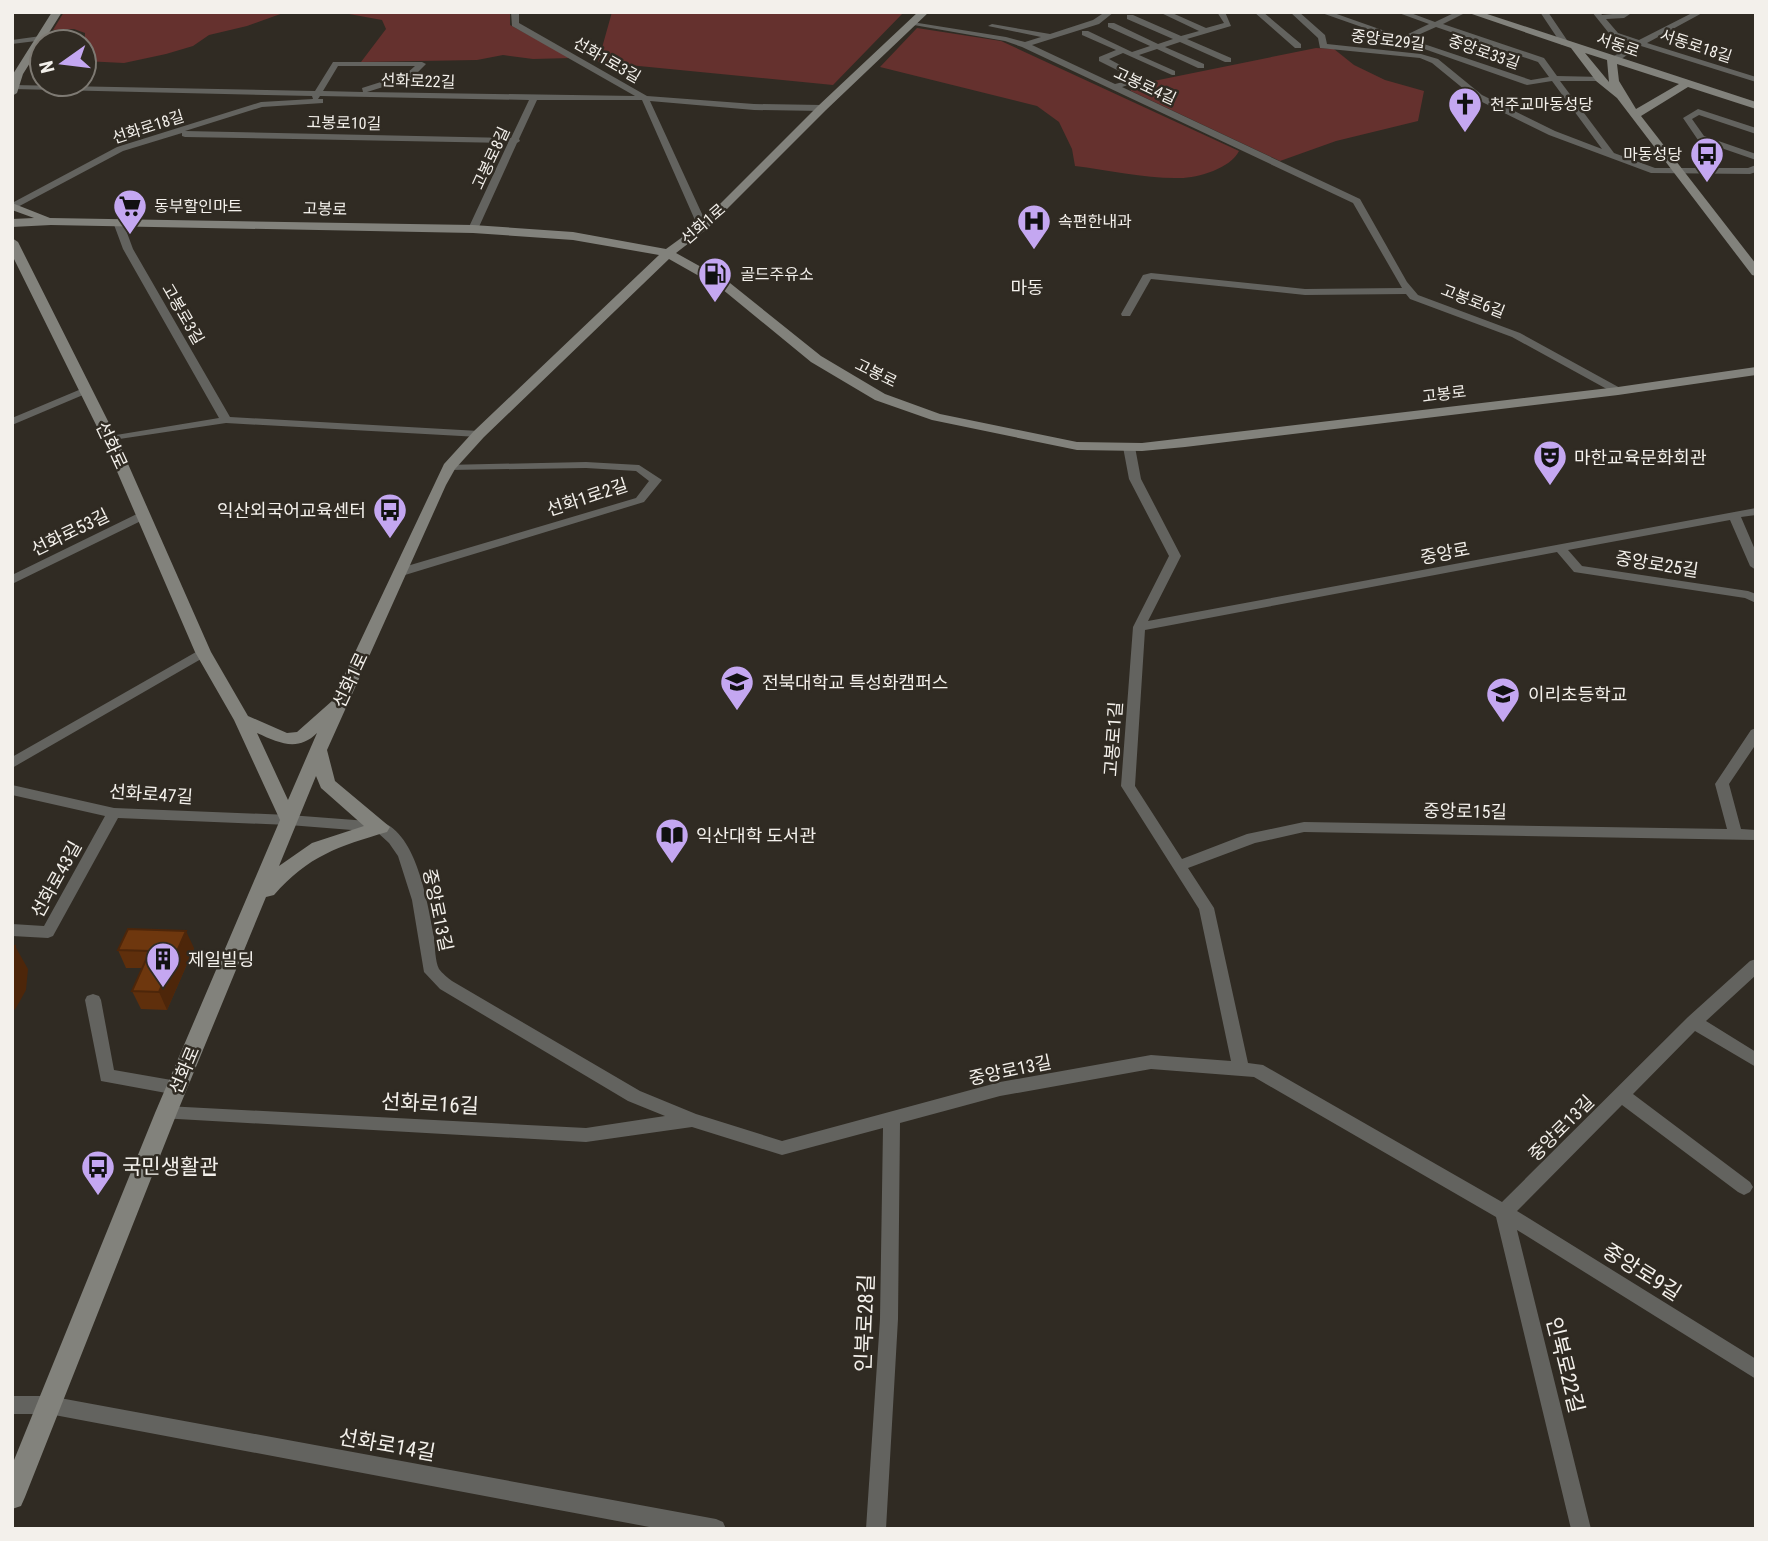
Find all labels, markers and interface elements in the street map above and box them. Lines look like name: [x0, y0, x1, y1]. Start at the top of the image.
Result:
street label: 서동로18길: [1658, 25, 1734, 67]
street label: 중앙로29길: [1350, 26, 1426, 54]
north arrow: [28, 28, 98, 98]
street label: 서동로: [1594, 29, 1642, 61]
street label: 중앙로33길: [1446, 31, 1522, 73]
street label: 선화1로3길: [570, 33, 644, 87]
text: N: [34, 59, 60, 75]
street label: 고봉로4길: [1111, 63, 1179, 109]
street label: 선화로22길: [380, 70, 456, 92]
church icon: 천주교마동성당: [1446, 85, 1484, 134]
place label: 천주교마동성당: [1490, 95, 1593, 114]
street label: 선화로18길: [110, 106, 186, 148]
street label: 고봉로10길: [306, 113, 382, 133]
street label: 고봉로8길: [468, 124, 514, 192]
bus stop icon: 마동성당: [1688, 135, 1726, 184]
place label: 마동성당: [1623, 145, 1682, 164]
supermarket icon: 동부할인마트: [111, 187, 149, 236]
place label: 동부할인마트: [154, 197, 242, 216]
street label: 고봉로: [303, 199, 348, 219]
street label: 선화1로: [677, 200, 729, 248]
hospital icon: 속편한내과: [1015, 202, 1053, 251]
place label: 속편한내과: [1058, 212, 1132, 231]
fuel station icon: 골드주유소: [696, 255, 734, 304]
place label: 골드주유소: [740, 265, 814, 284]
district label: 마동: [1010, 277, 1044, 298]
street label: 고봉로3길: [158, 280, 208, 348]
street label: 고봉로6길: [1438, 280, 1508, 322]
street label: 고봉로: [852, 355, 900, 391]
street label: 고봉로: [1421, 382, 1467, 406]
street label: 선화로: [92, 418, 132, 472]
theatre icon: 마한교육문화회관: [1531, 438, 1569, 487]
place label: 마한교육문화회관: [1574, 447, 1707, 468]
street label: 선화1로2길: [544, 474, 630, 520]
bus stop icon: 익산외국어교육센터: [371, 491, 409, 540]
place label: 익산외국어교육센터: [217, 500, 366, 521]
street label: 선화로53길: [28, 504, 112, 560]
street label: 중앙로: [1419, 538, 1471, 568]
street label: 중앙로25길: [1614, 547, 1700, 581]
street label: 선화1로: [328, 649, 372, 711]
school or university icon: 전북대학교 특성화캠퍼스: [718, 663, 756, 712]
place label: 전북대학교 특성화캠퍼스: [762, 672, 948, 693]
school or university icon: 이리초등학교: [1484, 675, 1522, 724]
place label: 이리초등학교: [1528, 684, 1627, 705]
street label: 고봉로1길: [1100, 701, 1126, 777]
street label: 선화로47길: [108, 781, 194, 807]
street label: 중앙로15길: [1423, 800, 1507, 822]
library icon: 익산대학 도서관: [653, 816, 691, 865]
place label: 익산대학 도서관: [696, 825, 816, 846]
street label: 선화로43길: [26, 837, 86, 921]
street label: 중앙로13길: [419, 867, 457, 953]
building icon: 제일빌딩: [144, 940, 182, 989]
place label: 제일빌딩: [188, 949, 254, 970]
street label: 선화로: [165, 1043, 203, 1097]
street label: 중앙로13길: [967, 1051, 1053, 1089]
street label: 선화로16길: [380, 1089, 480, 1119]
street label: 중앙로13길: [1524, 1091, 1598, 1165]
bus stop icon: 국민생활관: [79, 1148, 117, 1197]
place label: 국민생활관: [122, 1155, 219, 1179]
street label: 중앙로9길: [1598, 1239, 1686, 1305]
street label: 인북로28길: [851, 1274, 879, 1372]
street label: 인북로22길: [1542, 1315, 1588, 1415]
street label: 선화로14길: [337, 1425, 437, 1465]

